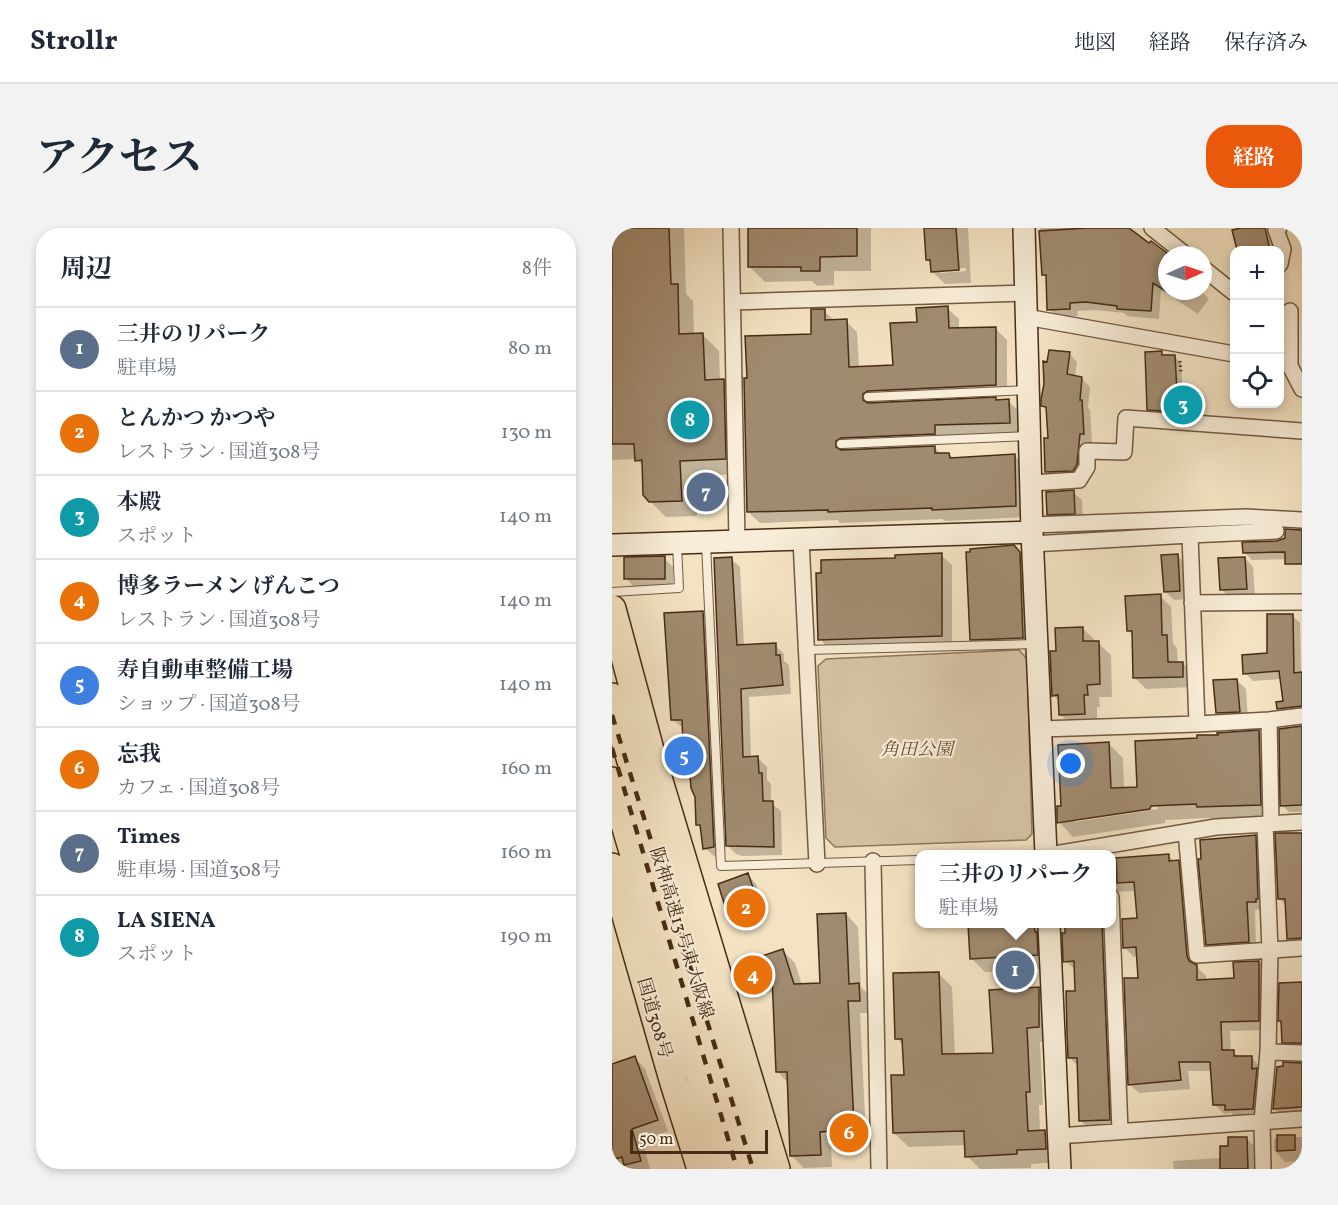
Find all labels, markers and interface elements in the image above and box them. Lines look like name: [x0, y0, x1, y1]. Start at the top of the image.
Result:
text: Strollr: [30, 22, 118, 61]
text: 地図: [1074, 29, 1116, 58]
text: 経路: [1149, 29, 1191, 58]
text: 保存済み: [1224, 29, 1308, 58]
button: 経路: [1206, 125, 1302, 188]
text: アクセス: [36, 131, 203, 190]
north arrow: [1158, 246, 1212, 300]
map controls: [1230, 246, 1284, 408]
button: +: [1230, 246, 1284, 300]
text: 周辺: [60, 252, 112, 288]
text: 8件: [522, 255, 552, 283]
button: −: [1230, 300, 1284, 354]
text: 三井のリパーク: [117, 320, 270, 351]
text: 1: [75, 335, 84, 363]
text: 80 m: [508, 335, 552, 363]
button: locate: [1230, 354, 1284, 408]
text: 駐車場: [117, 355, 177, 383]
pin: 3: [1164, 382, 1202, 428]
pin: 8: [670, 398, 710, 442]
text: とんかつ かつや: [117, 404, 275, 435]
text: 2: [74, 419, 85, 447]
text: 130 m: [501, 419, 552, 447]
text: レストラン · 国道308号: [117, 439, 320, 467]
pin: 7: [686, 470, 725, 514]
text: 本殿: [117, 488, 161, 519]
text: 3: [74, 503, 85, 531]
text: 140 m: [499, 503, 552, 531]
text: スポット: [117, 523, 197, 551]
text: 博多ラーメン げんこつ: [117, 572, 340, 603]
text: 4: [73, 587, 86, 615]
text: 140 m: [499, 587, 552, 615]
text: レストラン · 国道308号: [117, 607, 320, 635]
text: 寿自動車整備工場: [117, 656, 293, 687]
text: 5: [75, 671, 84, 699]
text: 140 m: [499, 671, 552, 699]
text: ショップ · 国道308号: [117, 691, 301, 719]
pin: 5: [664, 734, 704, 778]
park label: 角田公園: [881, 738, 956, 763]
text: 忘我: [117, 740, 161, 771]
your location: [1056, 749, 1085, 778]
text: 6: [74, 755, 85, 783]
text: 160 m: [500, 755, 552, 783]
text: カフェ · 国道308号: [117, 775, 280, 803]
text: Times: [117, 822, 180, 853]
text: 7: [75, 839, 84, 867]
text: 160 m: [500, 839, 552, 867]
street label: 阪神高速13号東大阪線: [643, 845, 719, 1022]
popup: [915, 850, 1116, 928]
text: 駐車場 · 国道308号: [117, 857, 281, 885]
text: 三井のリパーク: [939, 860, 1092, 891]
pin: 2: [726, 886, 766, 930]
text: 駐車場: [939, 895, 999, 923]
text: LA SIENA: [117, 906, 216, 937]
text: 8: [74, 923, 85, 951]
text: 190 m: [500, 923, 552, 951]
text: スポット: [117, 941, 197, 969]
pin: 1: [996, 948, 1034, 992]
pin: 4: [734, 952, 772, 998]
street label: 国道308号: [630, 975, 677, 1062]
pin: 6: [830, 1110, 868, 1156]
scale bar: [630, 1127, 768, 1154]
text: 50 m: [639, 1129, 673, 1151]

